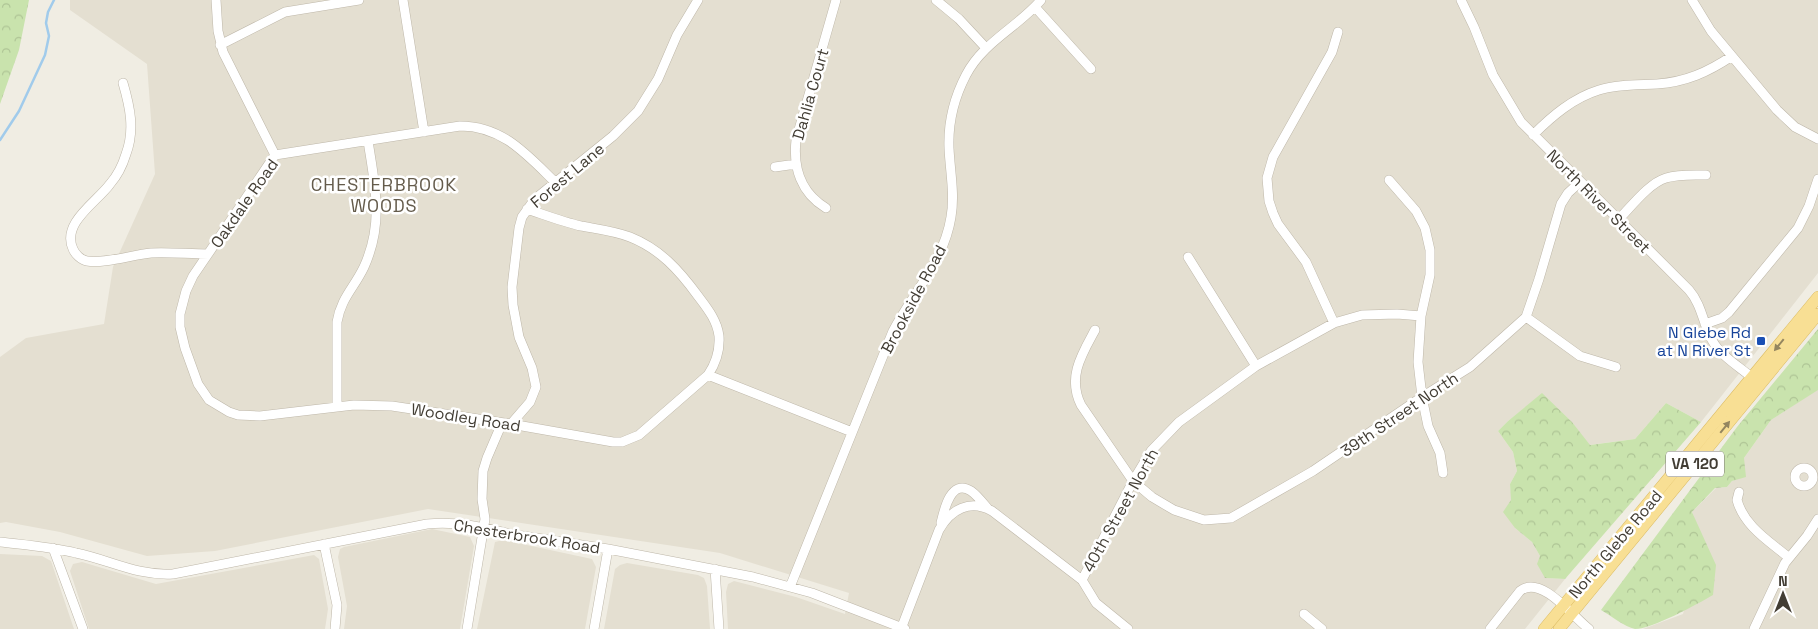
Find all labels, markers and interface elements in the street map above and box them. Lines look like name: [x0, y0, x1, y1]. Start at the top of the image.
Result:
street label: Dahlia Court: [787, 46, 834, 142]
street label: Forest Lane: [526, 138, 609, 213]
street label: North River Street: [1542, 145, 1655, 258]
street label: Oakdale Road: [206, 155, 283, 252]
district label: CHESTERBROOK WOODS: [311, 173, 457, 217]
street label: Brookside Road: [876, 241, 951, 357]
place label: N Glebe Rd at N River St: [1657, 322, 1751, 361]
marker: N Glebe Rd at N River St: [1755, 335, 1767, 347]
one-way arrow: [1773, 338, 1784, 351]
street label: 39th Street North: [1336, 367, 1462, 462]
street label: Woodley Road: [410, 398, 522, 437]
one-way arrow: [1719, 421, 1730, 434]
street label: 40th Street North: [1078, 445, 1163, 576]
road number: VA 120: [1666, 452, 1724, 476]
street label: North Glebe Road: [1564, 486, 1667, 603]
street label: Chesterbrook Road: [452, 515, 602, 558]
north arrow: [1758, 569, 1808, 619]
text: N: [1778, 572, 1788, 590]

